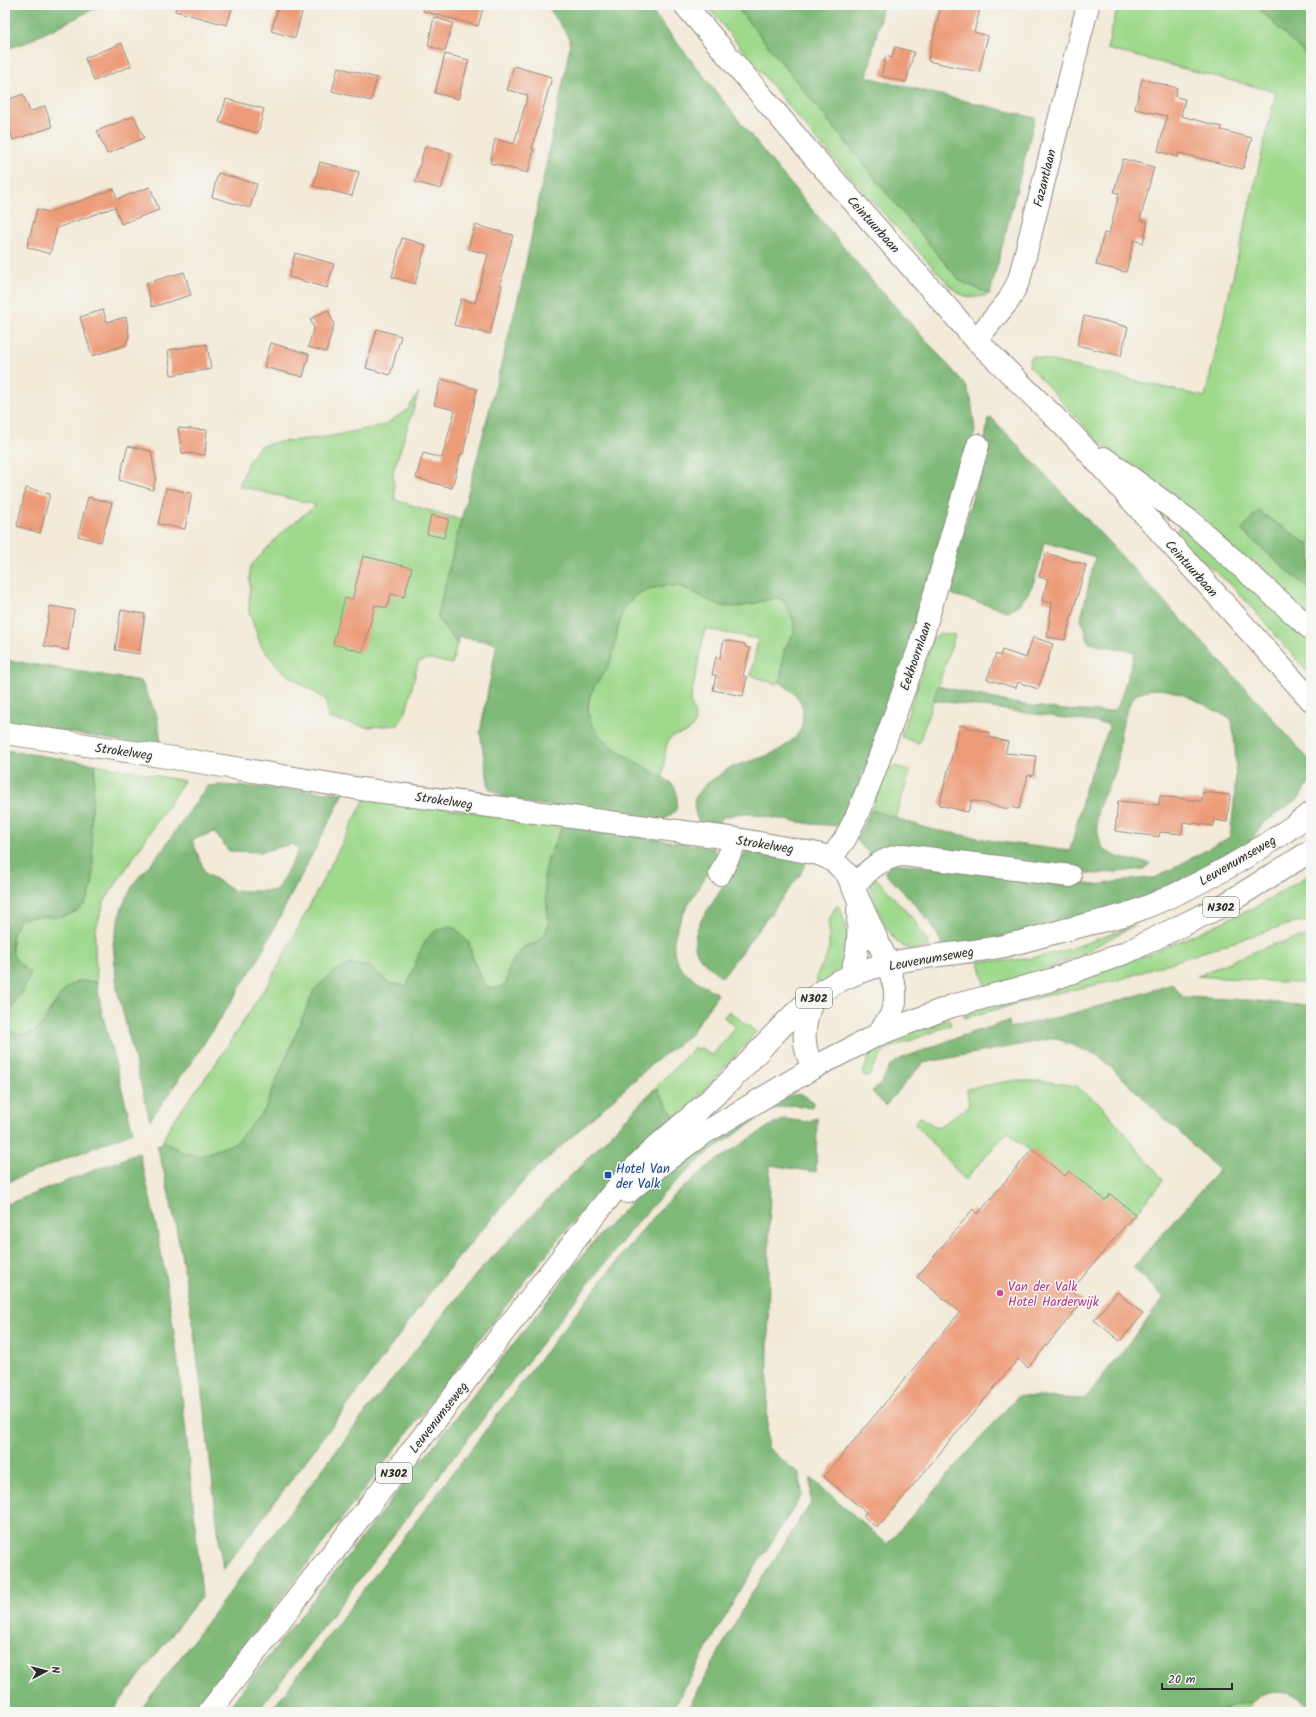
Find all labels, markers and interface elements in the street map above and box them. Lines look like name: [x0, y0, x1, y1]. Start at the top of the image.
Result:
street label: Fazantlaan: [1028, 147, 1063, 210]
street label: Ceintuurbaan: [841, 191, 905, 259]
street label: Ceintuurbaan: [1159, 535, 1223, 603]
street label: Eekhoornlaan: [895, 619, 938, 694]
street label: Strokelweg: [94, 738, 154, 767]
street label: Strokelweg: [414, 787, 474, 816]
street label: Strokelweg: [734, 831, 795, 860]
street label: Leuvenumseweg: [1195, 831, 1280, 892]
road number: N302: [1203, 897, 1239, 917]
street label: Leuvenumseweg: [887, 942, 976, 977]
road number: N302: [796, 988, 832, 1008]
place label: Hotel Van der Valk: [616, 1159, 670, 1195]
marker: Hotel Van der Valk: [603, 1170, 613, 1180]
place label: Van der Valk Hotel Harderwijk: [1008, 1277, 1100, 1313]
marker: Van der Valk Hotel Harderwijk: [995, 1288, 1005, 1298]
street label: Leuvenumseweg: [404, 1377, 474, 1458]
road number: N302: [376, 1463, 412, 1483]
north arrow: [26, 1651, 66, 1691]
text: N: [46, 1665, 64, 1674]
scale bar: [1162, 1665, 1232, 1691]
text: 20 m: [1168, 1670, 1196, 1689]

